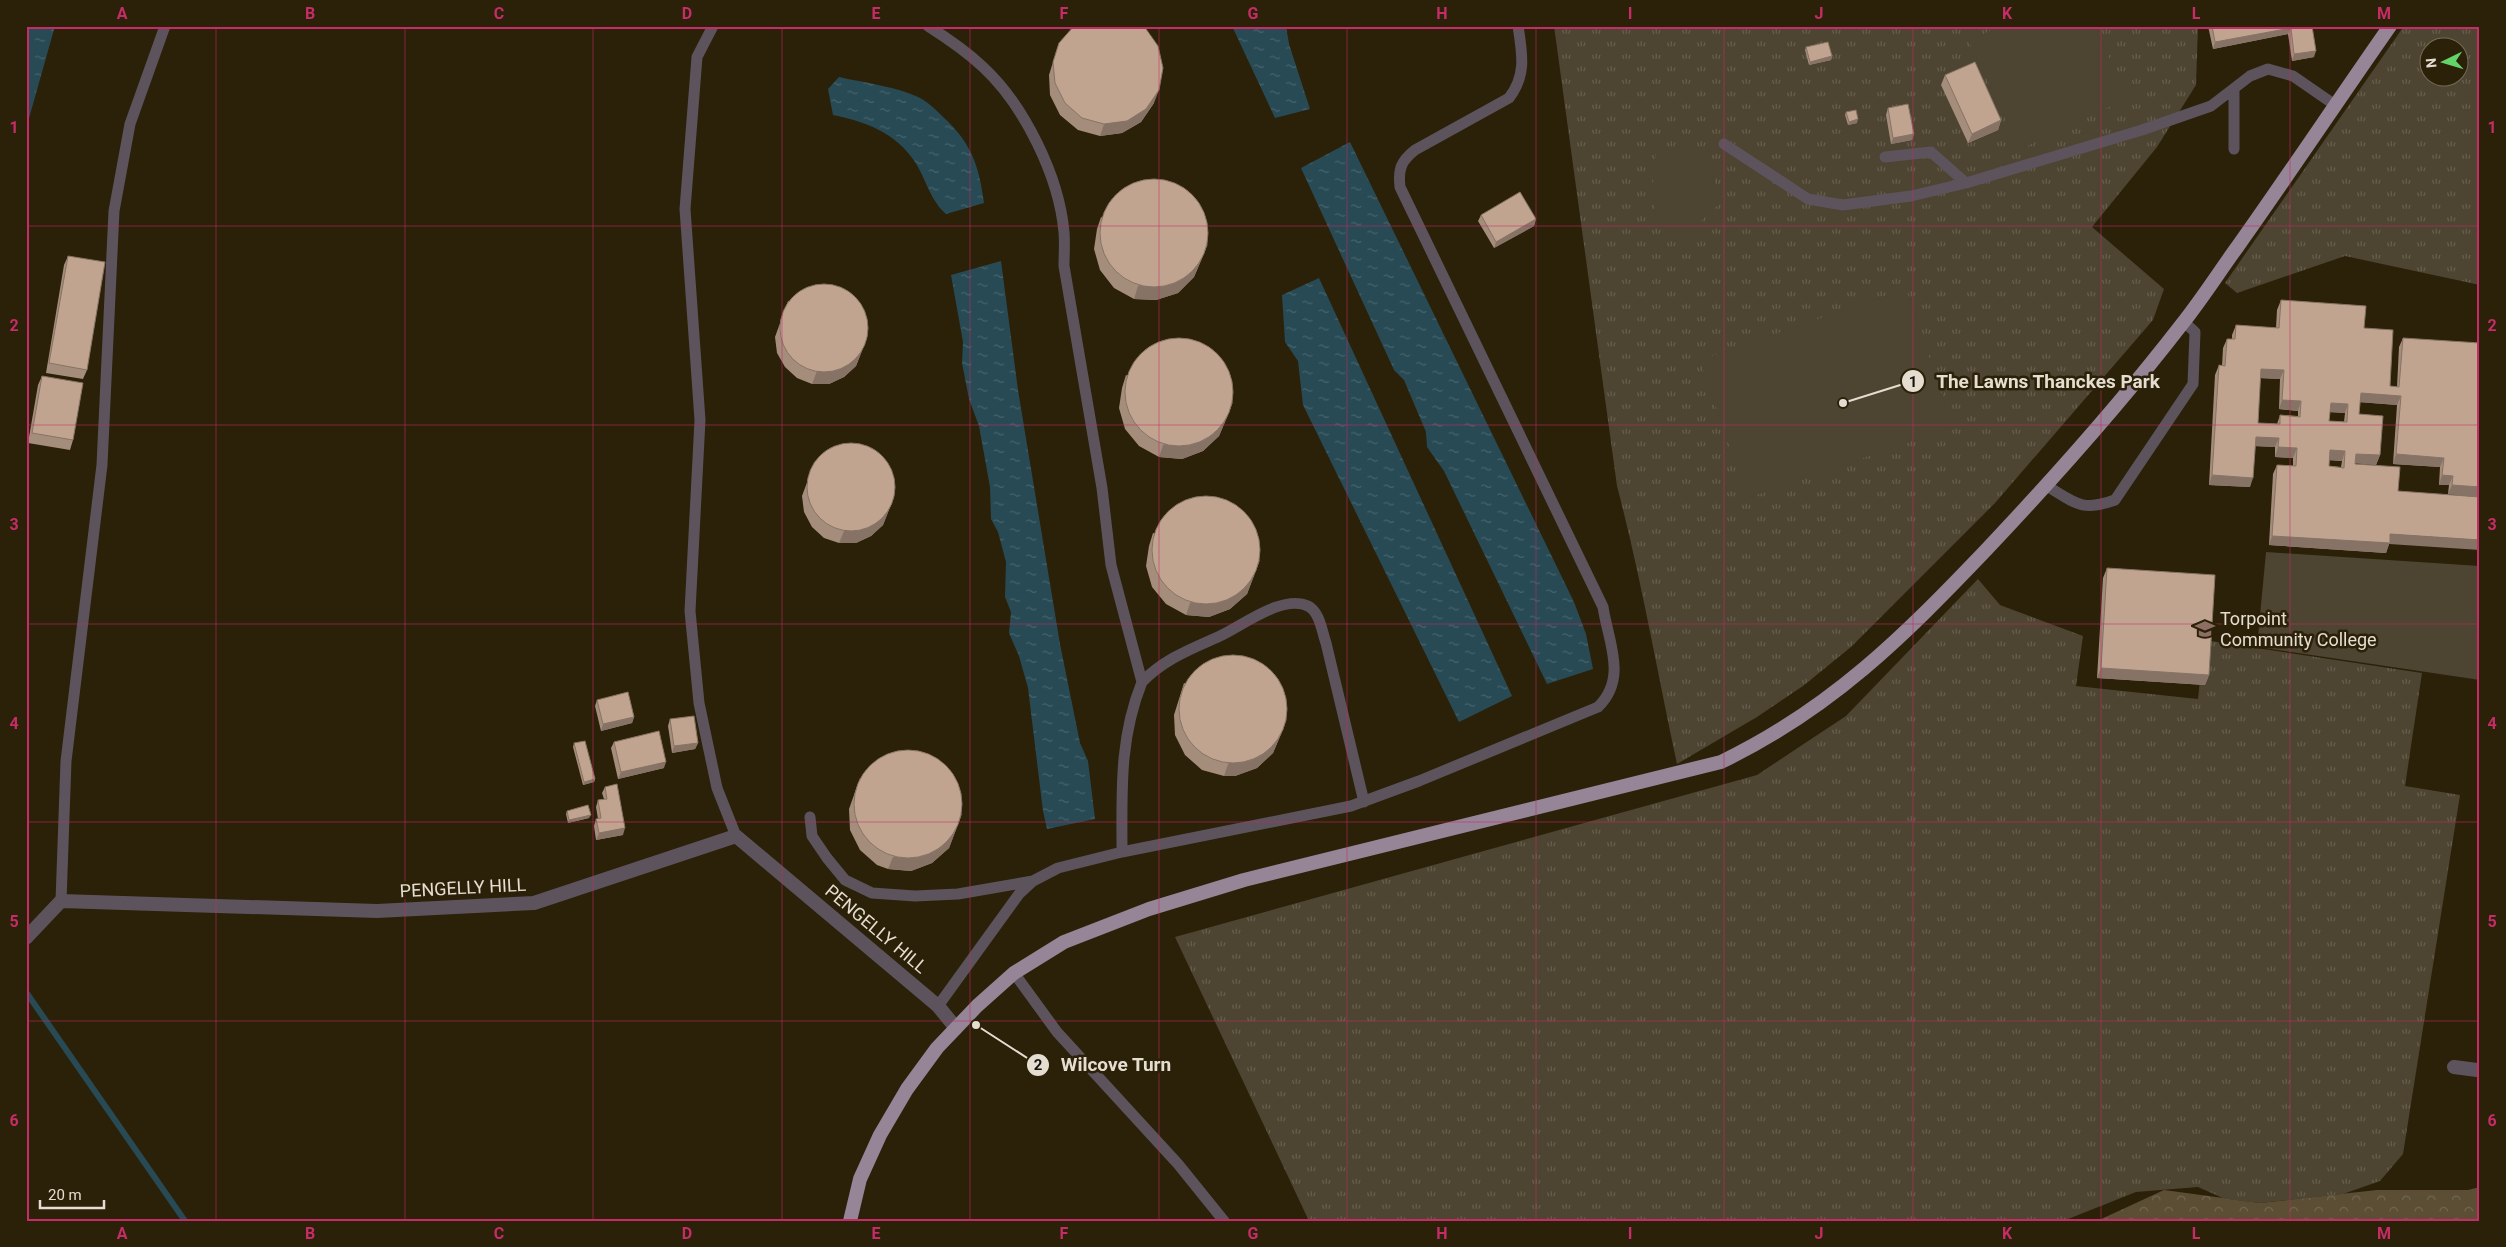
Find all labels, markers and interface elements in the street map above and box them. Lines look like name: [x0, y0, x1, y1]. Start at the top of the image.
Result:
text: A: [117, 4, 128, 23]
text: B: [305, 4, 315, 23]
text: C: [494, 4, 504, 23]
text: D: [682, 4, 692, 23]
text: E: [872, 4, 881, 23]
text: F: [1060, 4, 1069, 23]
text: G: [1248, 4, 1259, 23]
text: H: [1436, 4, 1448, 23]
text: I: [1628, 4, 1632, 23]
text: J: [1815, 4, 1823, 23]
text: K: [2002, 4, 2013, 23]
text: L: [2192, 4, 2201, 23]
text: M: [2377, 4, 2391, 23]
north arrow: [2418, 38, 2468, 88]
text: N: [2423, 58, 2439, 69]
text: 1: [9, 118, 19, 137]
text: 1: [2487, 118, 2497, 137]
text: 2: [9, 316, 19, 335]
text: 2: [2487, 316, 2497, 335]
callout: The Lawns Thanckes Park: [1901, 364, 2170, 398]
text: The Lawns Thanckes Park: [1936, 370, 2161, 393]
text: 1: [1909, 373, 1917, 391]
text: 3: [9, 515, 19, 534]
text: 3: [2487, 515, 2497, 534]
place label: Torpoint Community College: [2220, 608, 2377, 650]
school or university icon: Torpoint Community College: [2194, 618, 2216, 640]
text: 4: [9, 714, 19, 733]
text: 4: [2487, 714, 2497, 733]
street label: PENGELLY HILL: [399, 874, 527, 901]
street label: PENGELLY HILL: [821, 880, 932, 978]
text: 5: [9, 912, 19, 931]
text: 5: [2487, 912, 2497, 931]
callout: Wilcove Turn: [1026, 1048, 1182, 1082]
text: Wilcove Turn: [1061, 1053, 1171, 1076]
text: 2: [1034, 1056, 1043, 1074]
text: 6: [9, 1111, 19, 1130]
text: 6: [2487, 1111, 2497, 1130]
scale bar: [40, 1177, 104, 1209]
text: 20 m: [48, 1186, 82, 1204]
text: A: [117, 1224, 128, 1243]
text: B: [305, 1224, 315, 1243]
text: C: [494, 1224, 504, 1243]
text: D: [682, 1224, 692, 1243]
text: E: [872, 1224, 881, 1243]
text: F: [1060, 1224, 1069, 1243]
text: G: [1248, 1224, 1259, 1243]
text: H: [1436, 1224, 1448, 1243]
text: I: [1628, 1224, 1632, 1243]
text: J: [1815, 1224, 1823, 1243]
text: K: [2002, 1224, 2013, 1243]
text: L: [2192, 1224, 2201, 1243]
text: M: [2377, 1224, 2391, 1243]

